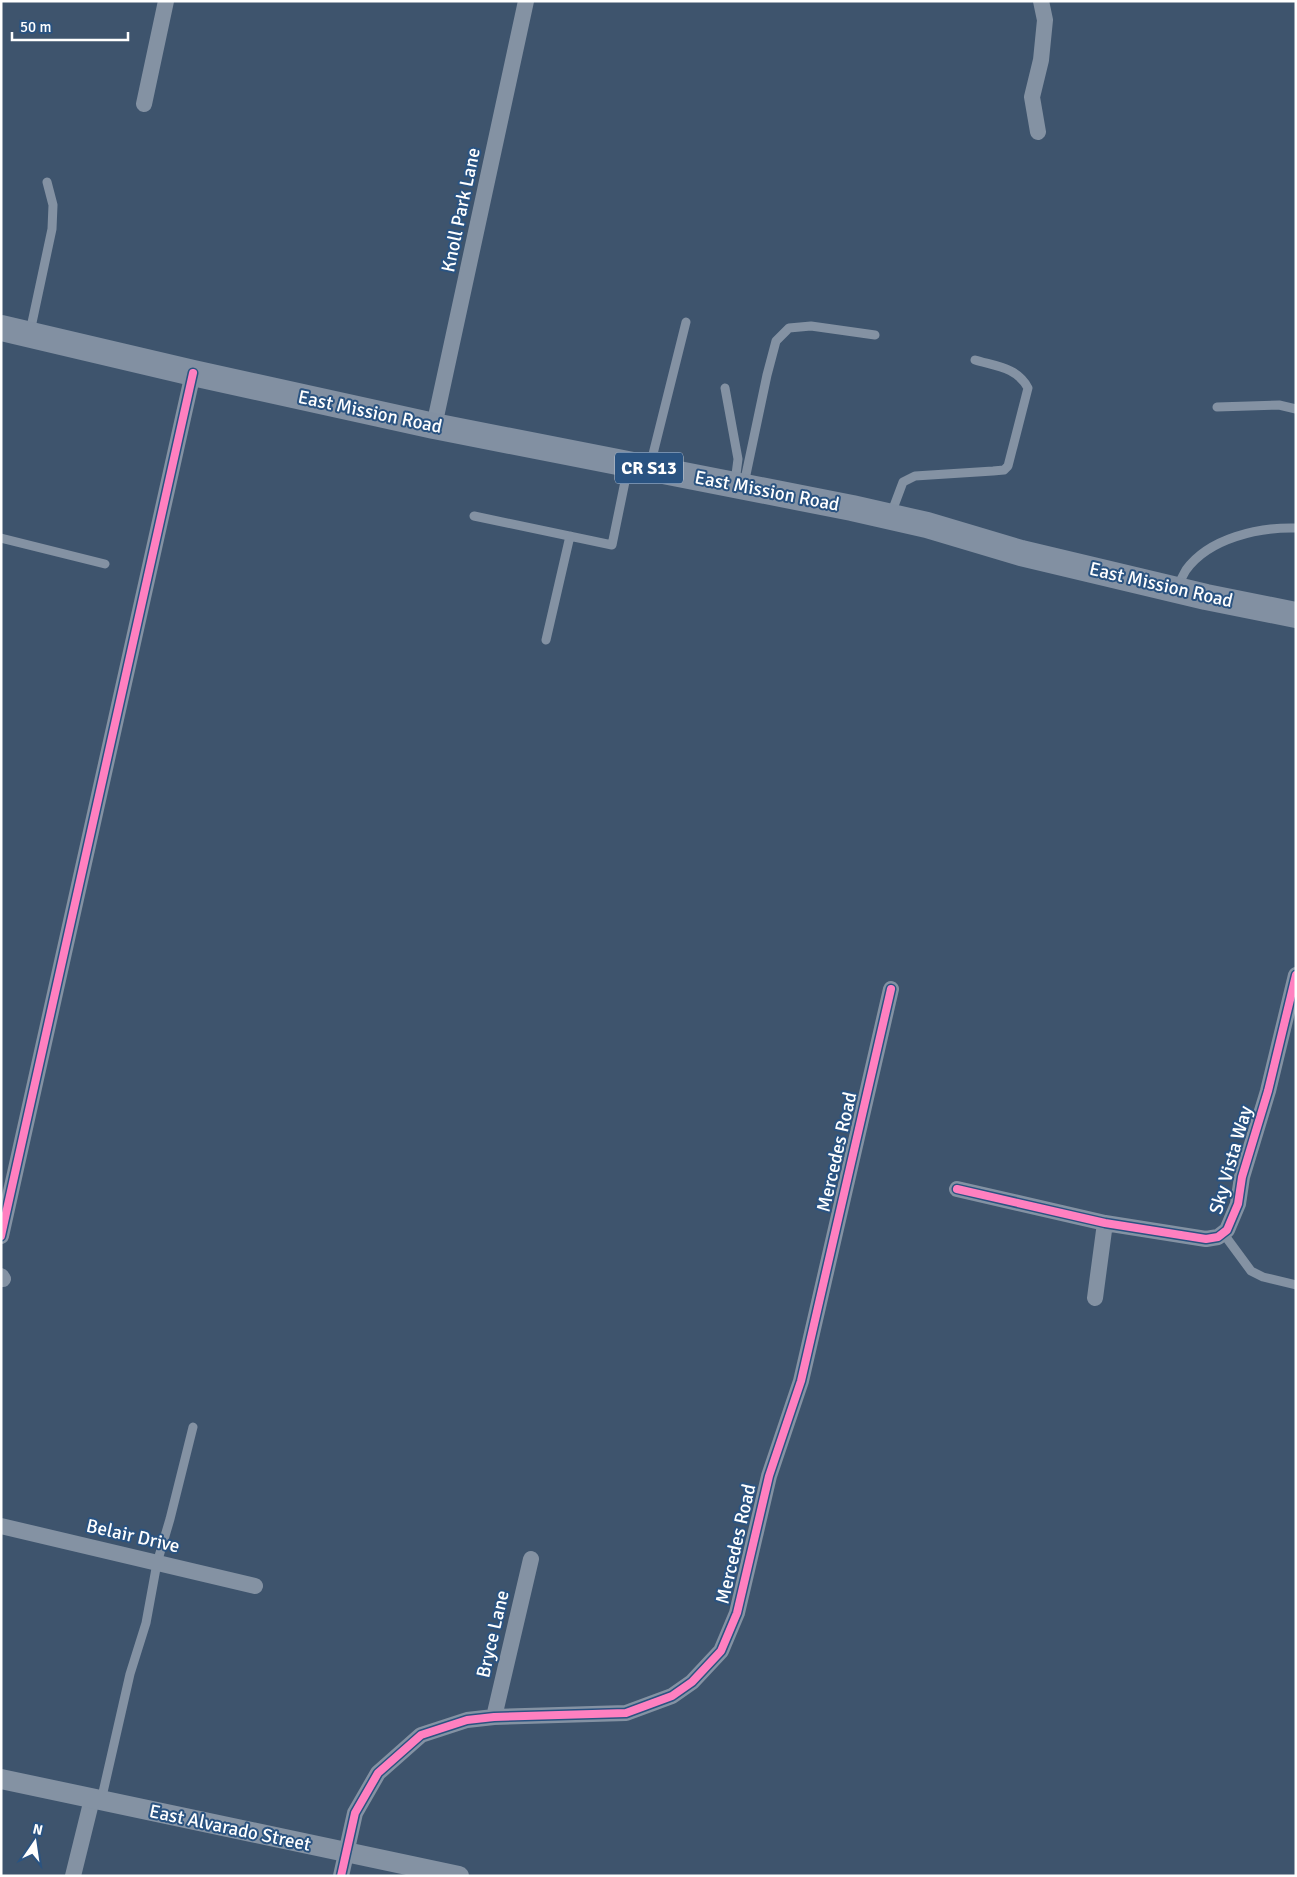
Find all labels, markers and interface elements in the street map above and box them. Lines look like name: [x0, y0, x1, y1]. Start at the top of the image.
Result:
scale bar: [12, 10, 129, 42]
text: 50 m: [20, 18, 51, 36]
street label: Knoll Park Lane: [436, 146, 486, 274]
street label: East Mission Road: [296, 385, 444, 439]
road number: CR S13: [615, 452, 683, 483]
street label: East Mission Road: [693, 465, 841, 517]
street label: East Mission Road: [1087, 557, 1235, 613]
street label: Mercedes Road: [812, 1090, 862, 1214]
street label: Sky Vista Way: [1204, 1103, 1258, 1217]
street label: Mercedes Road: [711, 1482, 761, 1606]
street label: Belair Drive: [84, 1514, 182, 1558]
street label: Bryce Lane: [471, 1588, 515, 1680]
street label: East Alvarado Street: [147, 1799, 313, 1857]
north arrow: [10, 1817, 60, 1867]
text: N: [31, 1820, 44, 1839]

